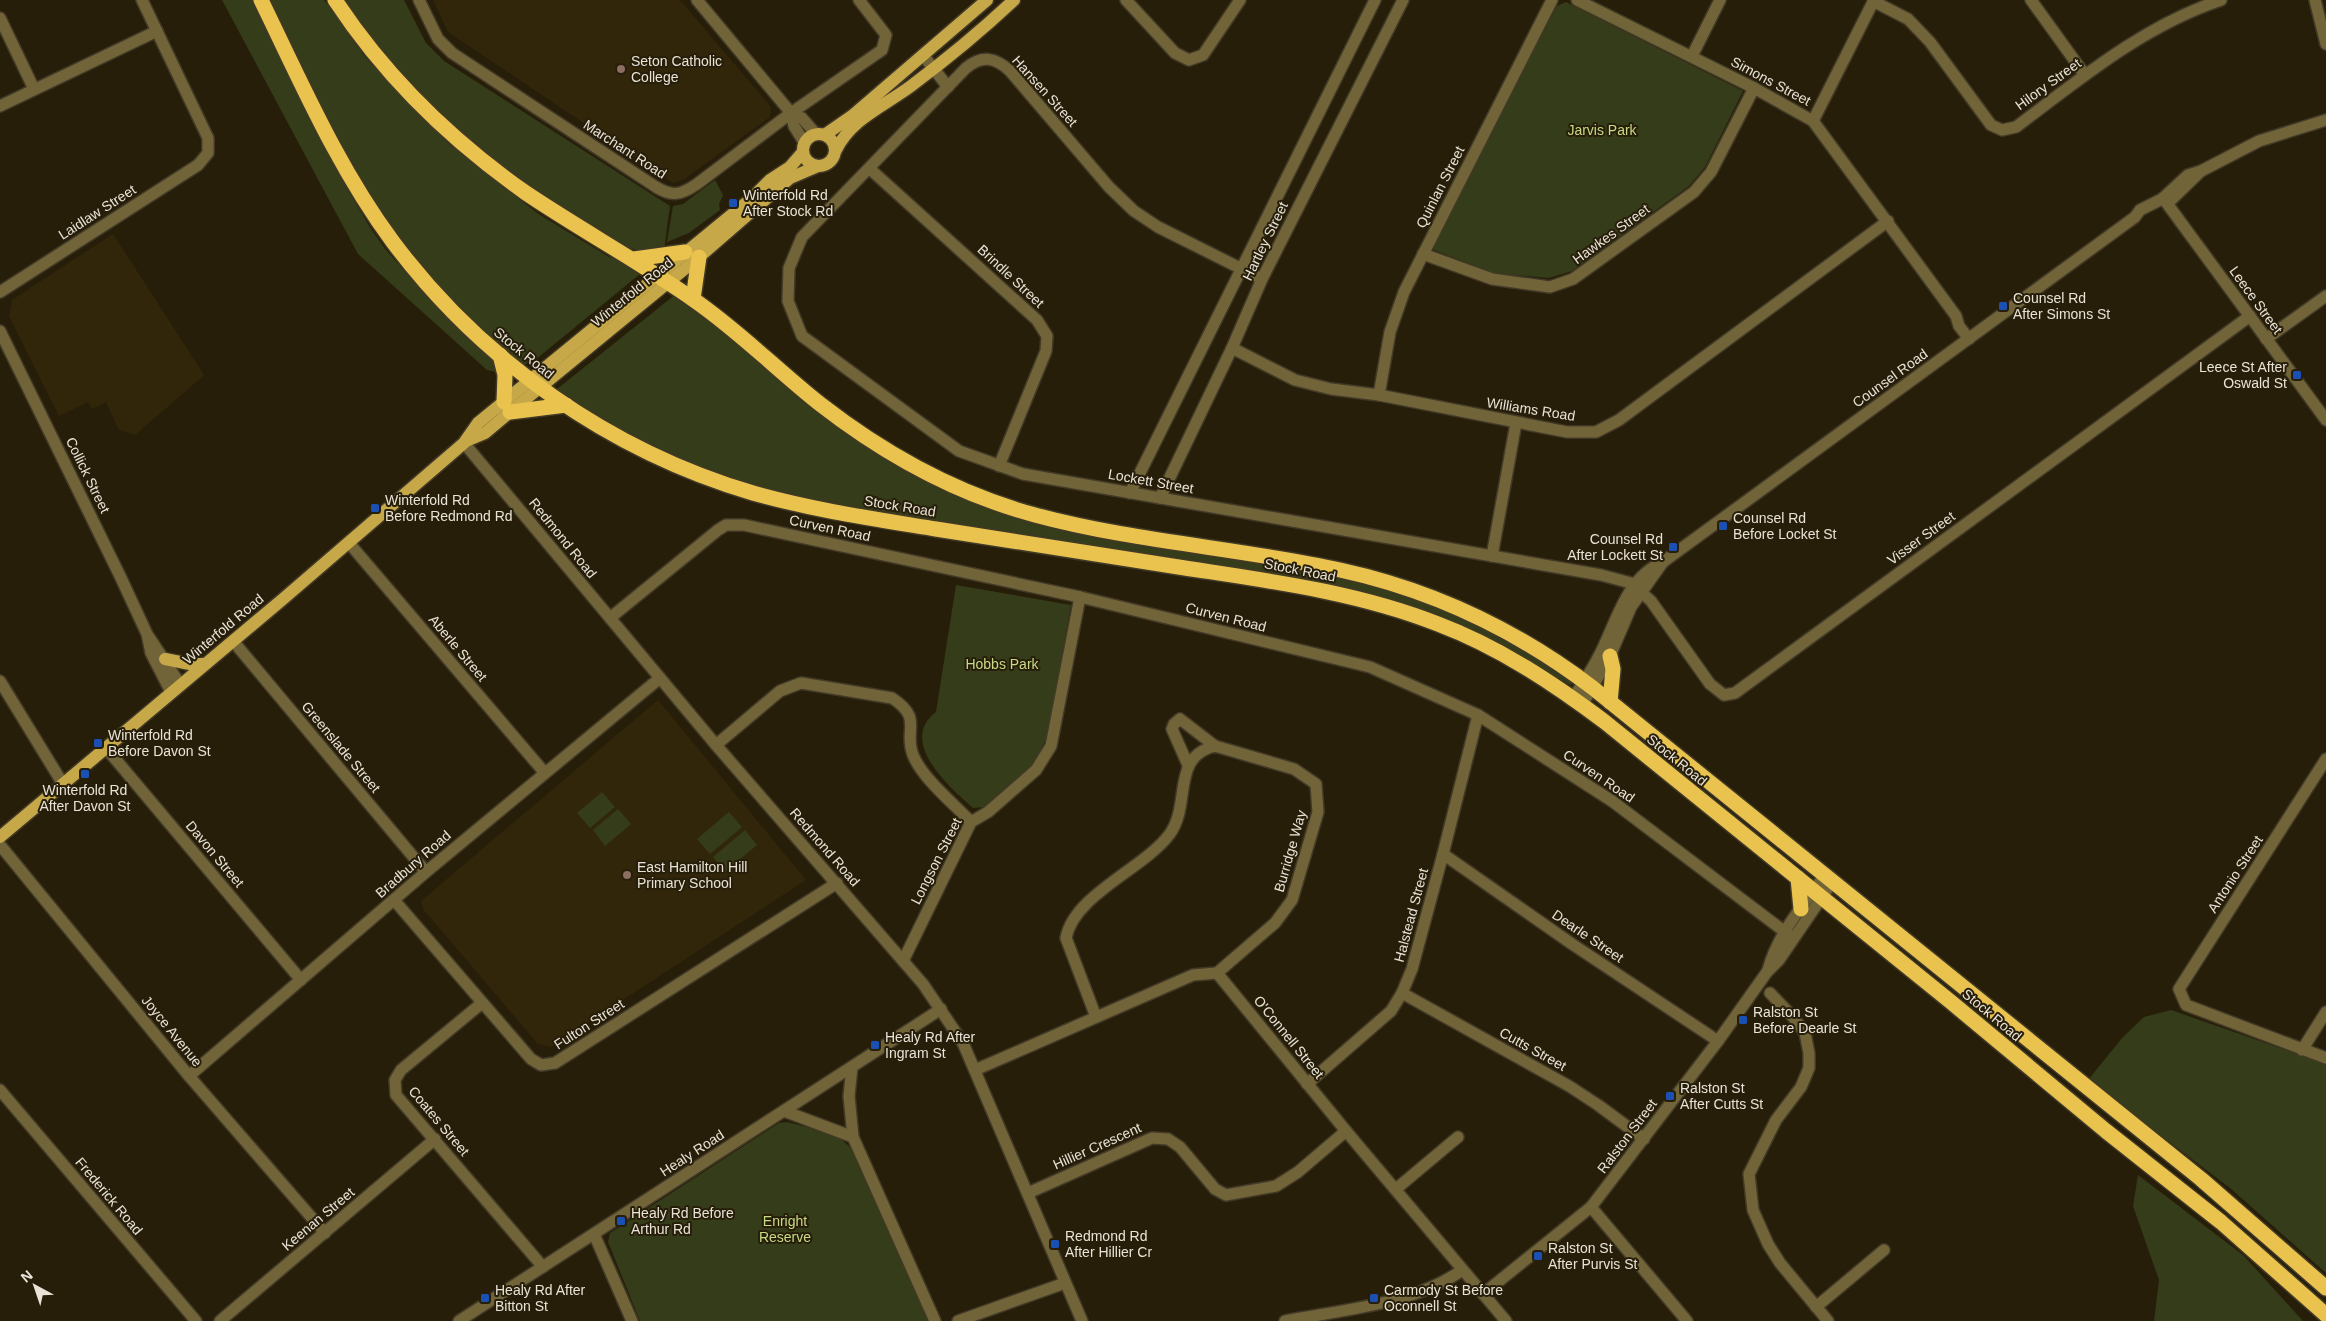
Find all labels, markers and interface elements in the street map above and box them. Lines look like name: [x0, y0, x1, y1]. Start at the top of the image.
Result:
street label: Hansen Street: [1009, 52, 1081, 130]
place label: Seton Catholic College: [631, 53, 722, 85]
street label: Simons Street: [1728, 53, 1814, 109]
street label: Hilory Street: [2012, 55, 2084, 113]
marker: Seton Catholic College: [615, 63, 627, 75]
street label: Marchant Road: [581, 116, 669, 182]
park label: Jarvis Park: [1567, 122, 1638, 138]
street label: Quinlan Street: [1413, 143, 1467, 231]
street label: Laidlaw Street: [55, 181, 139, 243]
place label: Winterfold Rd After Stock Rd: [743, 187, 833, 219]
marker: Winterfold Rd After Stock Rd: [727, 197, 739, 209]
street label: Hartley Street: [1239, 199, 1291, 283]
street label: Hawkes Street: [1569, 201, 1653, 267]
street label: Brindle Street: [975, 241, 1048, 311]
street label: Winterfold Road: [588, 254, 676, 330]
street label: Leece Street: [2226, 263, 2286, 337]
place label: Counsel Rd After Simons St: [2013, 290, 2110, 322]
marker: Counsel Rd After Simons St: [1997, 300, 2009, 312]
street label: Stock Road: [491, 324, 557, 382]
street label: Counsel Road: [1849, 345, 1931, 411]
place label: Leece St After Oswald St: [2199, 359, 2287, 391]
marker: Leece St After Oswald St: [2291, 369, 2303, 381]
street label: Williams Road: [1486, 394, 1576, 424]
street label: Collick Street: [63, 434, 113, 516]
street label: Lockett Street: [1107, 466, 1195, 496]
place label: Winterfold Rd Before Redmond Rd: [385, 492, 513, 524]
street label: Stock Road: [863, 492, 937, 520]
street label: Redmond Road: [526, 495, 600, 581]
marker: Winterfold Rd Before Redmond Rd: [369, 502, 381, 514]
street label: Visser Street: [1884, 508, 1958, 568]
place label: Counsel Rd Before Locket St: [1733, 510, 1837, 542]
street label: Curven Road: [788, 512, 872, 544]
marker: Counsel Rd Before Locket St: [1717, 520, 1729, 532]
place label: Counsel Rd After Lockett St: [1567, 531, 1663, 563]
marker: Counsel Rd After Lockett St: [1667, 541, 1679, 553]
street label: Stock Road: [1263, 555, 1337, 585]
street label: Winterfold Road: [179, 591, 267, 667]
street label: Curven Road: [1184, 599, 1268, 635]
street label: Aberle Street: [426, 612, 490, 685]
park label: Hobbs Park: [965, 656, 1040, 672]
street label: Greenslade Street: [298, 698, 384, 796]
place label: Winterfold Rd Before Davon St: [108, 727, 211, 759]
street label: Stock Road: [1644, 731, 1710, 789]
marker: Winterfold Rd Before Davon St: [92, 737, 104, 749]
street label: Curven Road: [1560, 746, 1638, 806]
marker: Winterfold Rd After Davon St: [79, 768, 91, 780]
place label: Winterfold Rd After Davon St: [39, 782, 131, 814]
street label: Redmond Road: [787, 805, 863, 889]
street label: Burridge Way: [1271, 808, 1309, 894]
street label: Longson Street: [907, 815, 965, 907]
street label: Davon Street: [183, 818, 247, 891]
street label: Bradbury Road: [372, 827, 454, 901]
street label: Antonio Street: [2204, 832, 2266, 916]
place label: East Hamilton Hill Primary School: [637, 859, 747, 891]
street label: Halstead Street: [1391, 866, 1431, 964]
marker: East Hamilton Hill Primary School: [621, 869, 633, 881]
street label: Dearle Street: [1549, 906, 1627, 966]
street label: Stock Road: [1959, 986, 2025, 1044]
street label: Joyce Avenue: [138, 992, 206, 1070]
street label: O'Connell Street: [1251, 992, 1327, 1082]
street label: Fulton Street: [551, 995, 627, 1053]
place label: Ralston St Before Dearle St: [1753, 1004, 1857, 1036]
marker: Ralston St Before Dearle St: [1737, 1014, 1749, 1026]
street label: Cutts Street: [1497, 1024, 1569, 1074]
place label: Healy Rd After Ingram St: [885, 1029, 976, 1061]
marker: Healy Rd After Ingram St: [869, 1039, 881, 1051]
place label: Ralston St After Cutts St: [1680, 1080, 1763, 1112]
street label: Coates Street: [405, 1083, 473, 1159]
marker: Ralston St After Cutts St: [1664, 1090, 1676, 1102]
street label: Ralston Street: [1594, 1096, 1660, 1176]
street label: Hillier Crescent: [1050, 1119, 1144, 1173]
street label: Healy Road: [657, 1126, 727, 1180]
street label: Frederick Road: [72, 1154, 146, 1238]
street label: Keenan Street: [279, 1184, 358, 1254]
place label: Healy Rd Before Arthur Rd: [631, 1205, 734, 1237]
park label: Enright Reserve: [759, 1213, 811, 1245]
marker: Healy Rd Before Arthur Rd: [615, 1215, 627, 1227]
place label: Redmond Rd After Hillier Cr: [1065, 1228, 1152, 1260]
marker: Redmond Rd After Hillier Cr: [1049, 1238, 1061, 1250]
place label: Ralston St After Purvis St: [1548, 1240, 1638, 1272]
marker: Ralston St After Purvis St: [1532, 1250, 1544, 1262]
north arrow: [10, 1261, 60, 1311]
text: N: [18, 1267, 36, 1285]
place label: Healy Rd After Bitton St: [495, 1282, 586, 1314]
place label: Carmody St Before Oconnell St: [1384, 1282, 1503, 1314]
marker: Healy Rd After Bitton St: [479, 1292, 491, 1304]
marker: Carmody St Before Oconnell St: [1368, 1292, 1380, 1304]

